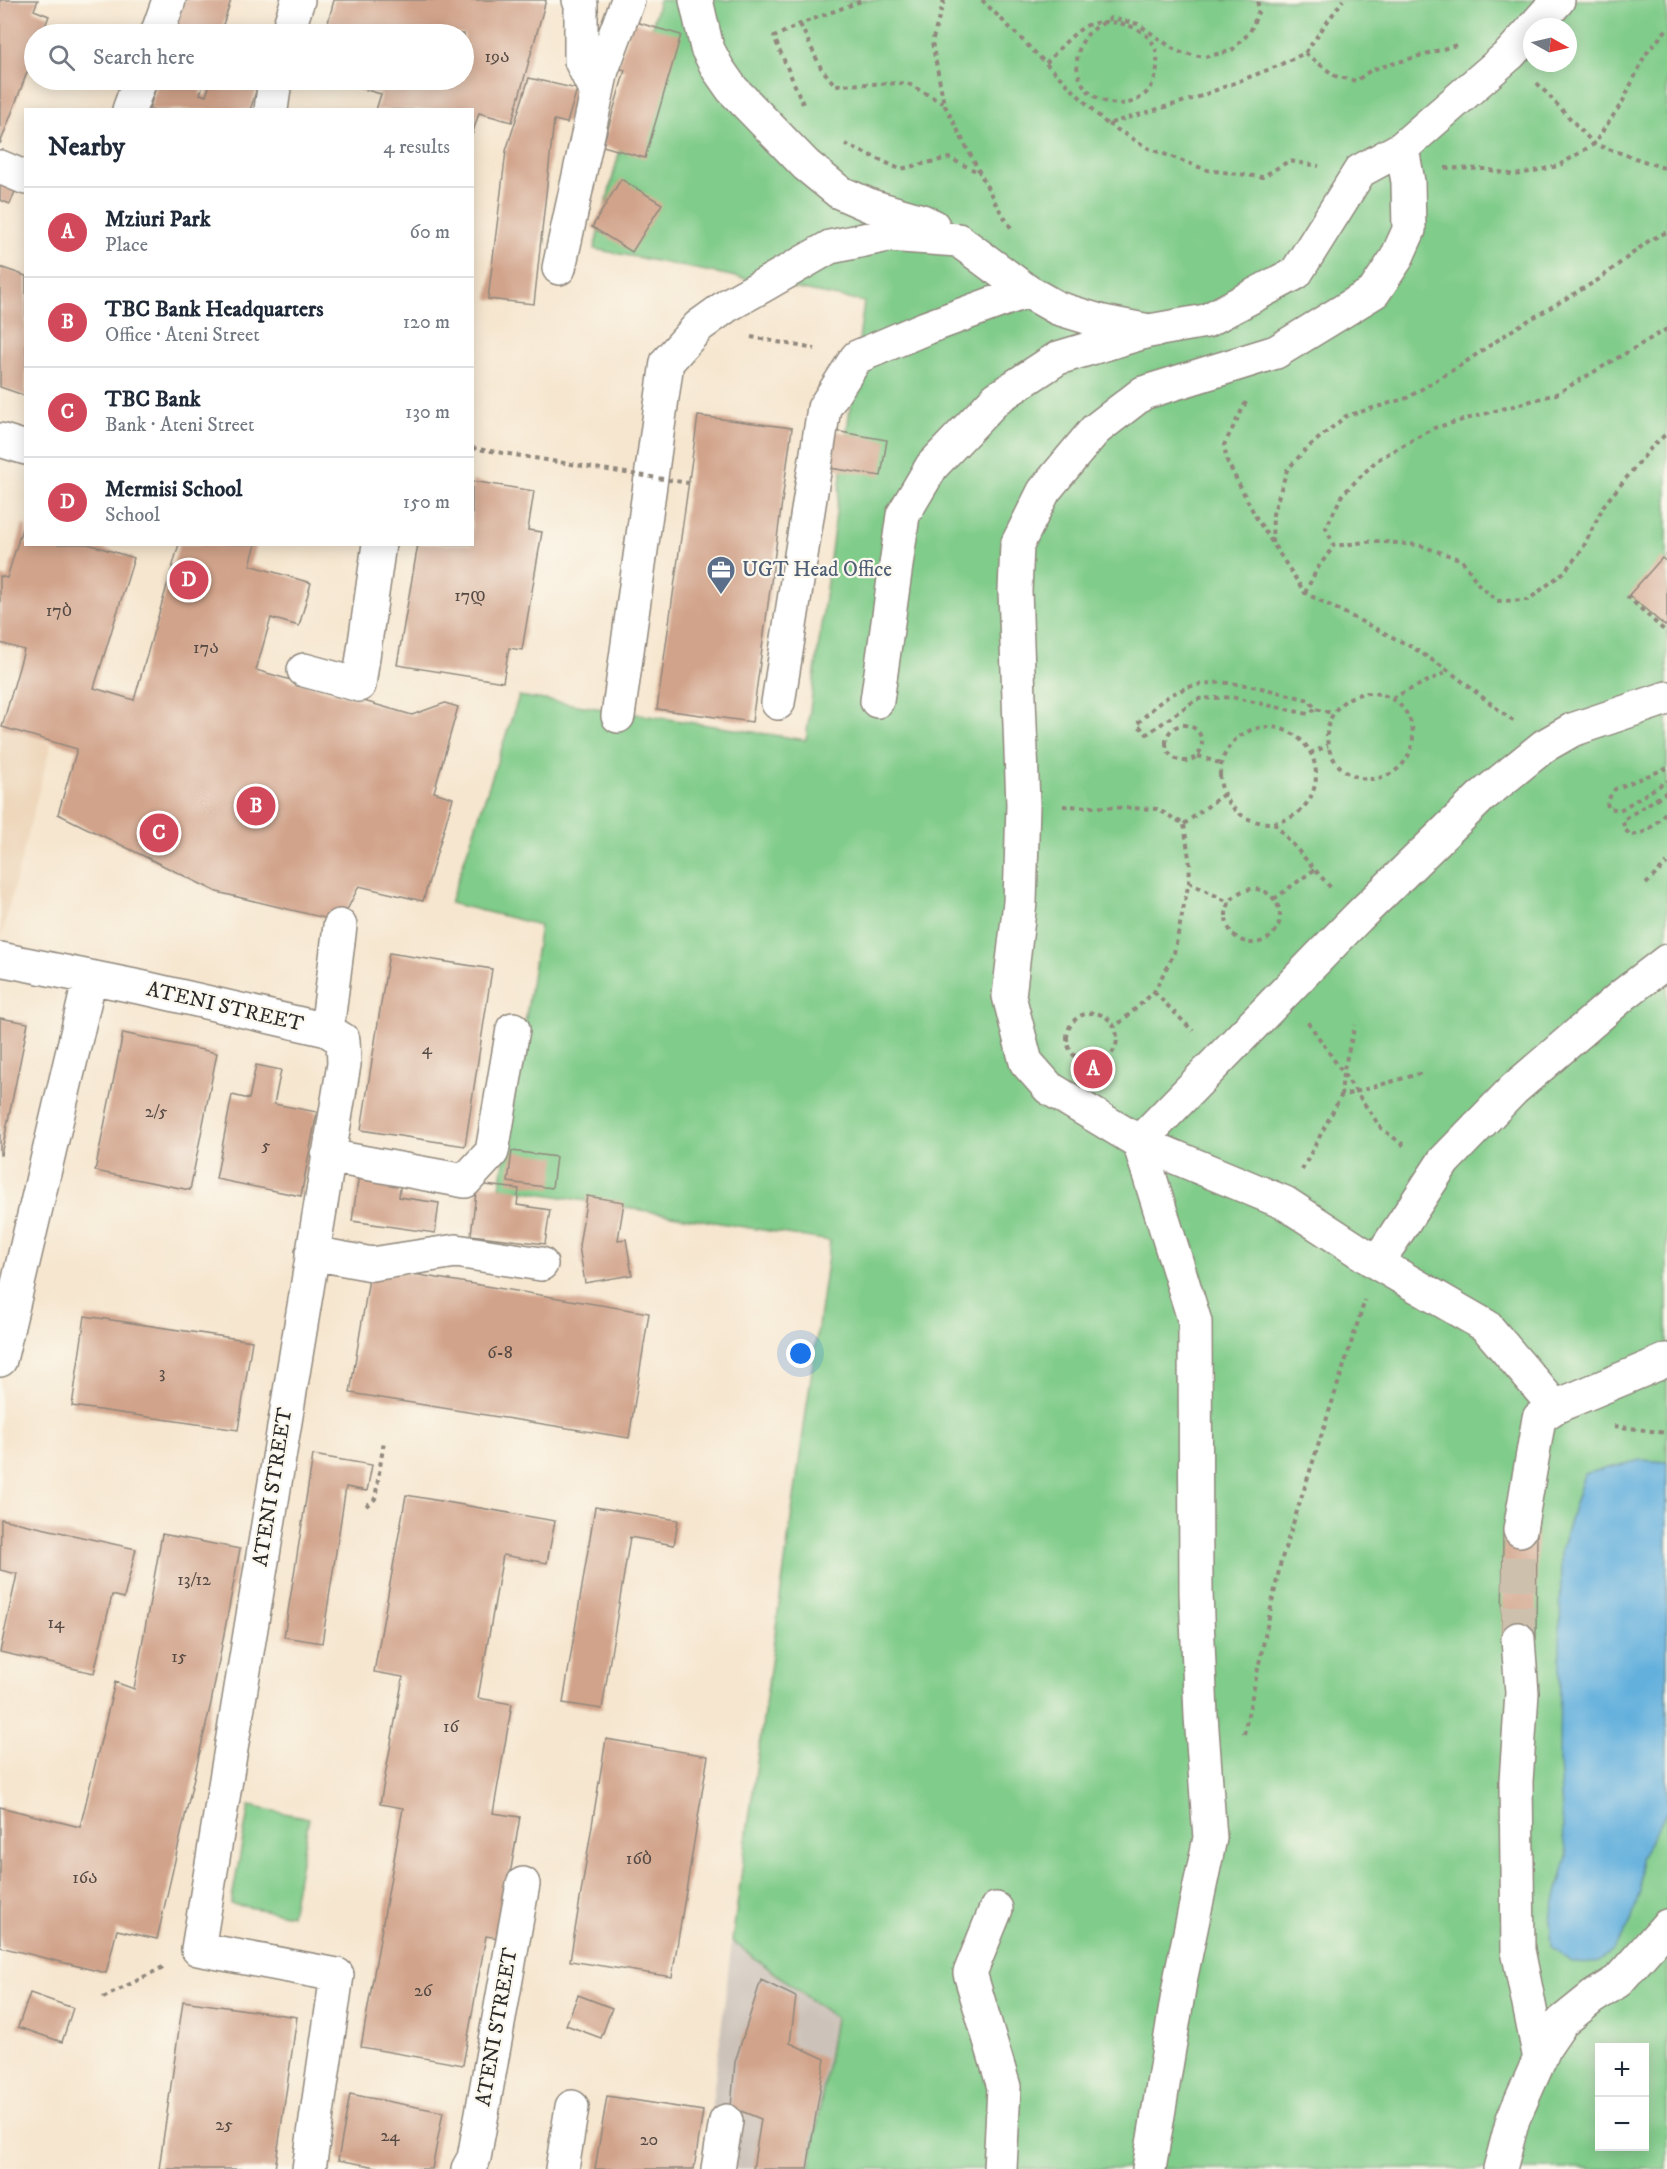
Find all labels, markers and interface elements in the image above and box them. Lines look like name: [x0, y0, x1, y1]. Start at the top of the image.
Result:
north arrow: [1523, 18, 1577, 72]
search box: [24, 24, 474, 90]
icon: search: [45, 41, 78, 74]
text: Search here: [93, 44, 195, 71]
house number: 19ა: [484, 46, 510, 68]
text: Nearby: [48, 131, 125, 164]
text: 4 results: [383, 135, 450, 160]
text: Mziuri Park: [105, 206, 211, 233]
text: A: [61, 220, 74, 245]
text: 60 m: [410, 220, 450, 245]
text: Place: [105, 233, 148, 258]
text: TBC Bank Headquarters: [105, 296, 324, 323]
text: B: [61, 310, 74, 335]
text: 120 m: [403, 310, 450, 335]
text: Office · Ateni Street: [105, 323, 260, 348]
text: TBC Bank: [105, 386, 201, 413]
text: C: [61, 400, 74, 425]
text: 130 m: [405, 400, 450, 425]
text: Bank · Ateni Street: [105, 413, 255, 438]
text: Mermisi School: [105, 476, 242, 503]
text: D: [60, 490, 75, 515]
text: 150 m: [403, 490, 450, 515]
text: School: [105, 503, 160, 528]
office icon: UGT Head Office: [705, 554, 737, 596]
place label: UGT Head Office: [742, 557, 892, 583]
pin: D: [170, 558, 208, 602]
house number: 17დ: [454, 585, 486, 607]
house number: 17ბ: [46, 600, 72, 622]
house number: 17ა: [193, 637, 219, 659]
pin: B: [236, 784, 276, 828]
pin: C: [140, 810, 178, 856]
street label: ATENI STREET: [144, 976, 306, 1038]
house number: 4: [422, 1038, 433, 1060]
pin: A: [1074, 1046, 1112, 1092]
house number: 2/5: [145, 1101, 167, 1123]
house number: 5: [262, 1135, 271, 1157]
your location: [786, 1339, 815, 1368]
house number: 6-8: [487, 1342, 513, 1364]
house number: 3: [159, 1362, 165, 1384]
street label: ATENI STREET: [248, 1406, 298, 1568]
house number: 13/12: [177, 1569, 211, 1591]
house number: 14: [48, 1612, 65, 1634]
house number: 15: [171, 1646, 187, 1668]
house number: 16: [443, 1716, 460, 1738]
house number: 16ბ: [626, 1848, 652, 1870]
house number: 16ა: [72, 1867, 98, 1889]
street label: ATENI STREET: [470, 1946, 524, 2108]
house number: 26: [414, 1980, 433, 2002]
map controls: [1595, 2043, 1649, 2151]
button: +: [1595, 2043, 1649, 2097]
button: −: [1595, 2097, 1649, 2151]
house number: 25: [215, 2114, 233, 2136]
house number: 24: [380, 2125, 400, 2147]
house number: 20: [640, 2129, 658, 2151]

